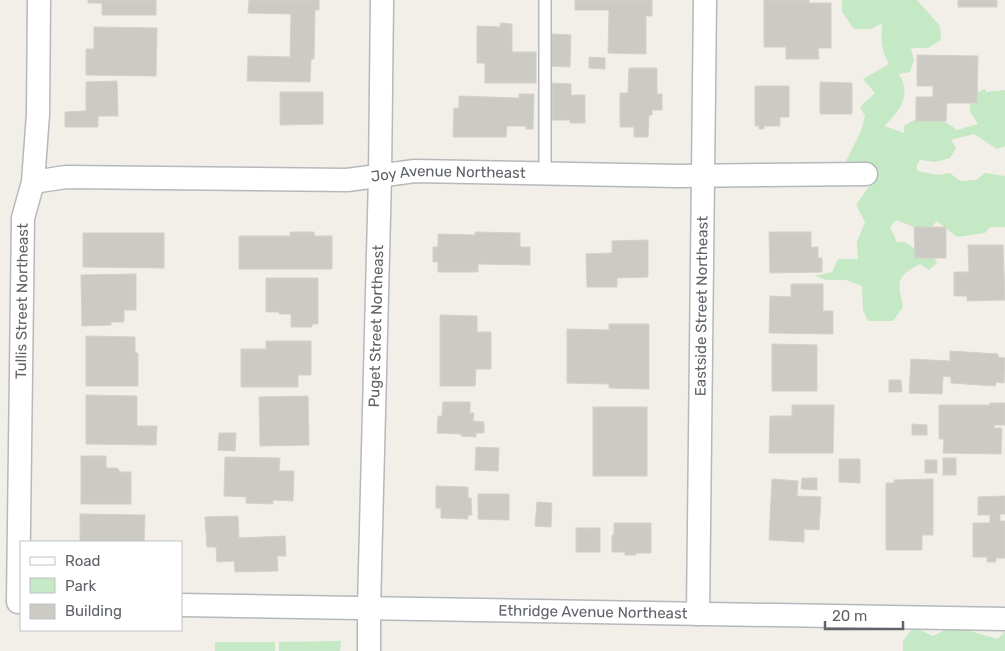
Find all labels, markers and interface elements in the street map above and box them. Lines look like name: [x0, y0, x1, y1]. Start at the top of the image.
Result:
street label: Joy Avenue Northeast: [370, 162, 526, 186]
street label: Eastside Street Northeast: [691, 216, 712, 396]
street label: Tullis Street Northeast: [12, 223, 32, 379]
street label: Puget Street Northeast: [365, 244, 387, 408]
legend: [20, 541, 182, 631]
text: Road: [65, 552, 101, 570]
text: Park: [65, 577, 96, 595]
scale bar: [825, 598, 902, 630]
street label: Ethridge Avenue Northeast: [498, 601, 688, 623]
text: Building: [65, 602, 122, 620]
text: 20 m: [832, 607, 867, 625]

